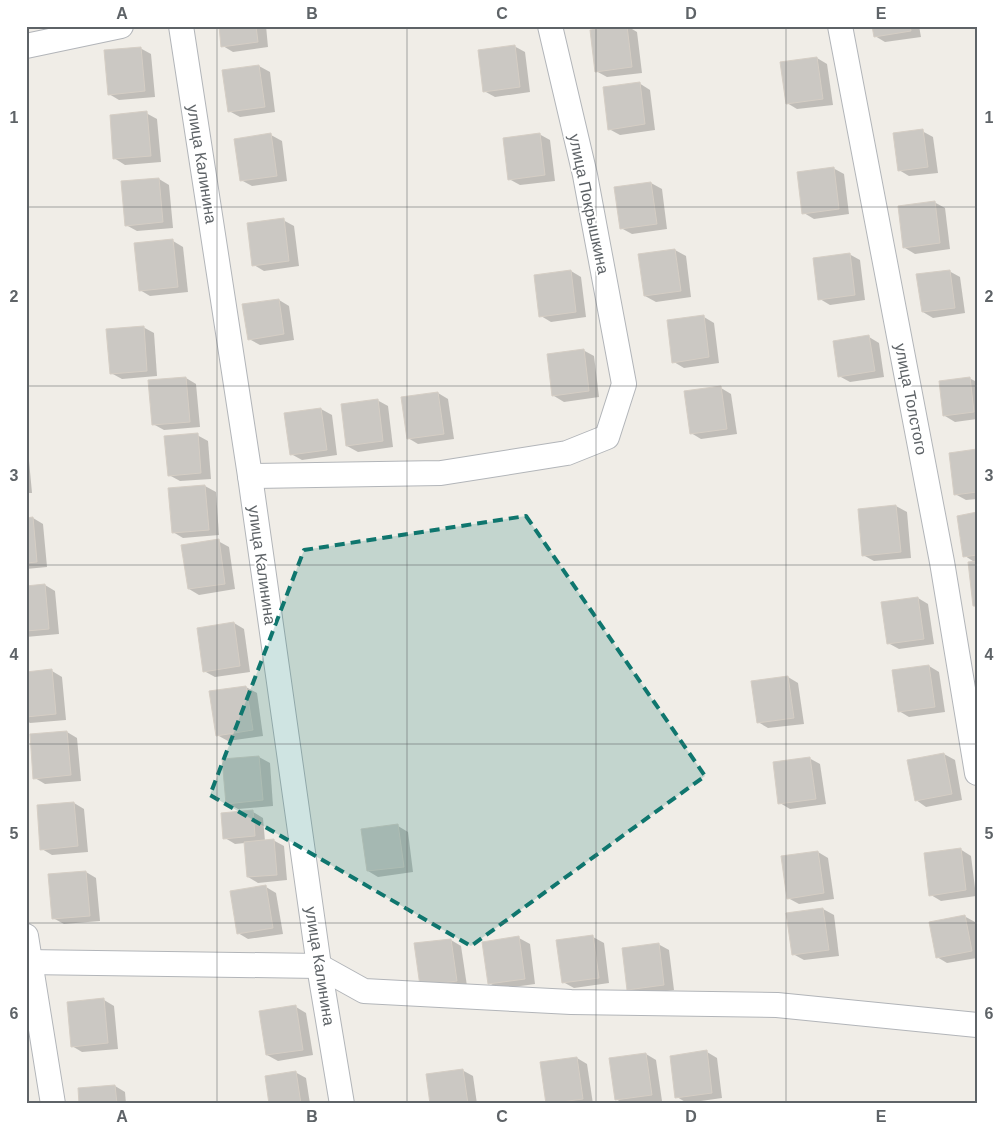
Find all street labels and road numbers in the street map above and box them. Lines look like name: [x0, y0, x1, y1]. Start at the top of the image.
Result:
street label: улица Калинина: [184, 103, 220, 225]
street label: улица Покрышкина: [566, 132, 612, 276]
street label: улица Толстого: [892, 342, 930, 456]
street label: улица Калинина: [245, 504, 279, 626]
street label: улица Калинина: [302, 905, 338, 1027]

